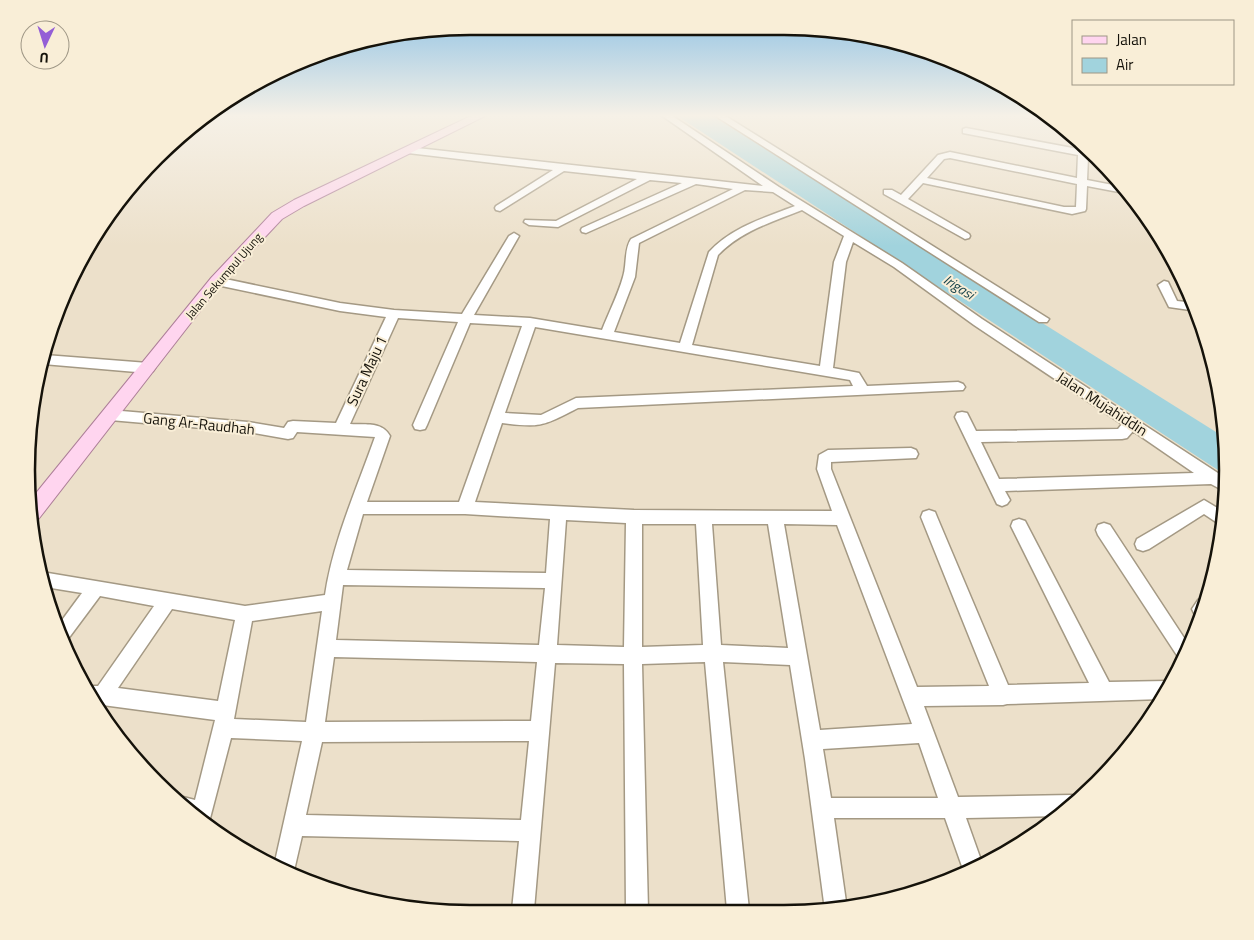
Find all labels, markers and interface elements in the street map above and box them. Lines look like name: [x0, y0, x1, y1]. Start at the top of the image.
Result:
north arrow: [20, 20, 70, 70]
legend: [1072, 20, 1234, 85]
text: Jalan: [1116, 28, 1147, 51]
text: U: [39, 48, 49, 69]
text: Air: [1116, 53, 1133, 76]
street label: Jalan Sekumpul Ujung: [181, 228, 267, 323]
water label: Irigasi: [940, 269, 981, 306]
street label: Sura Maju 1: [340, 332, 393, 410]
street label: Jalan Mujahiddin: [1052, 366, 1152, 442]
street label: Gang Ar-Raudhah: [142, 406, 256, 441]

